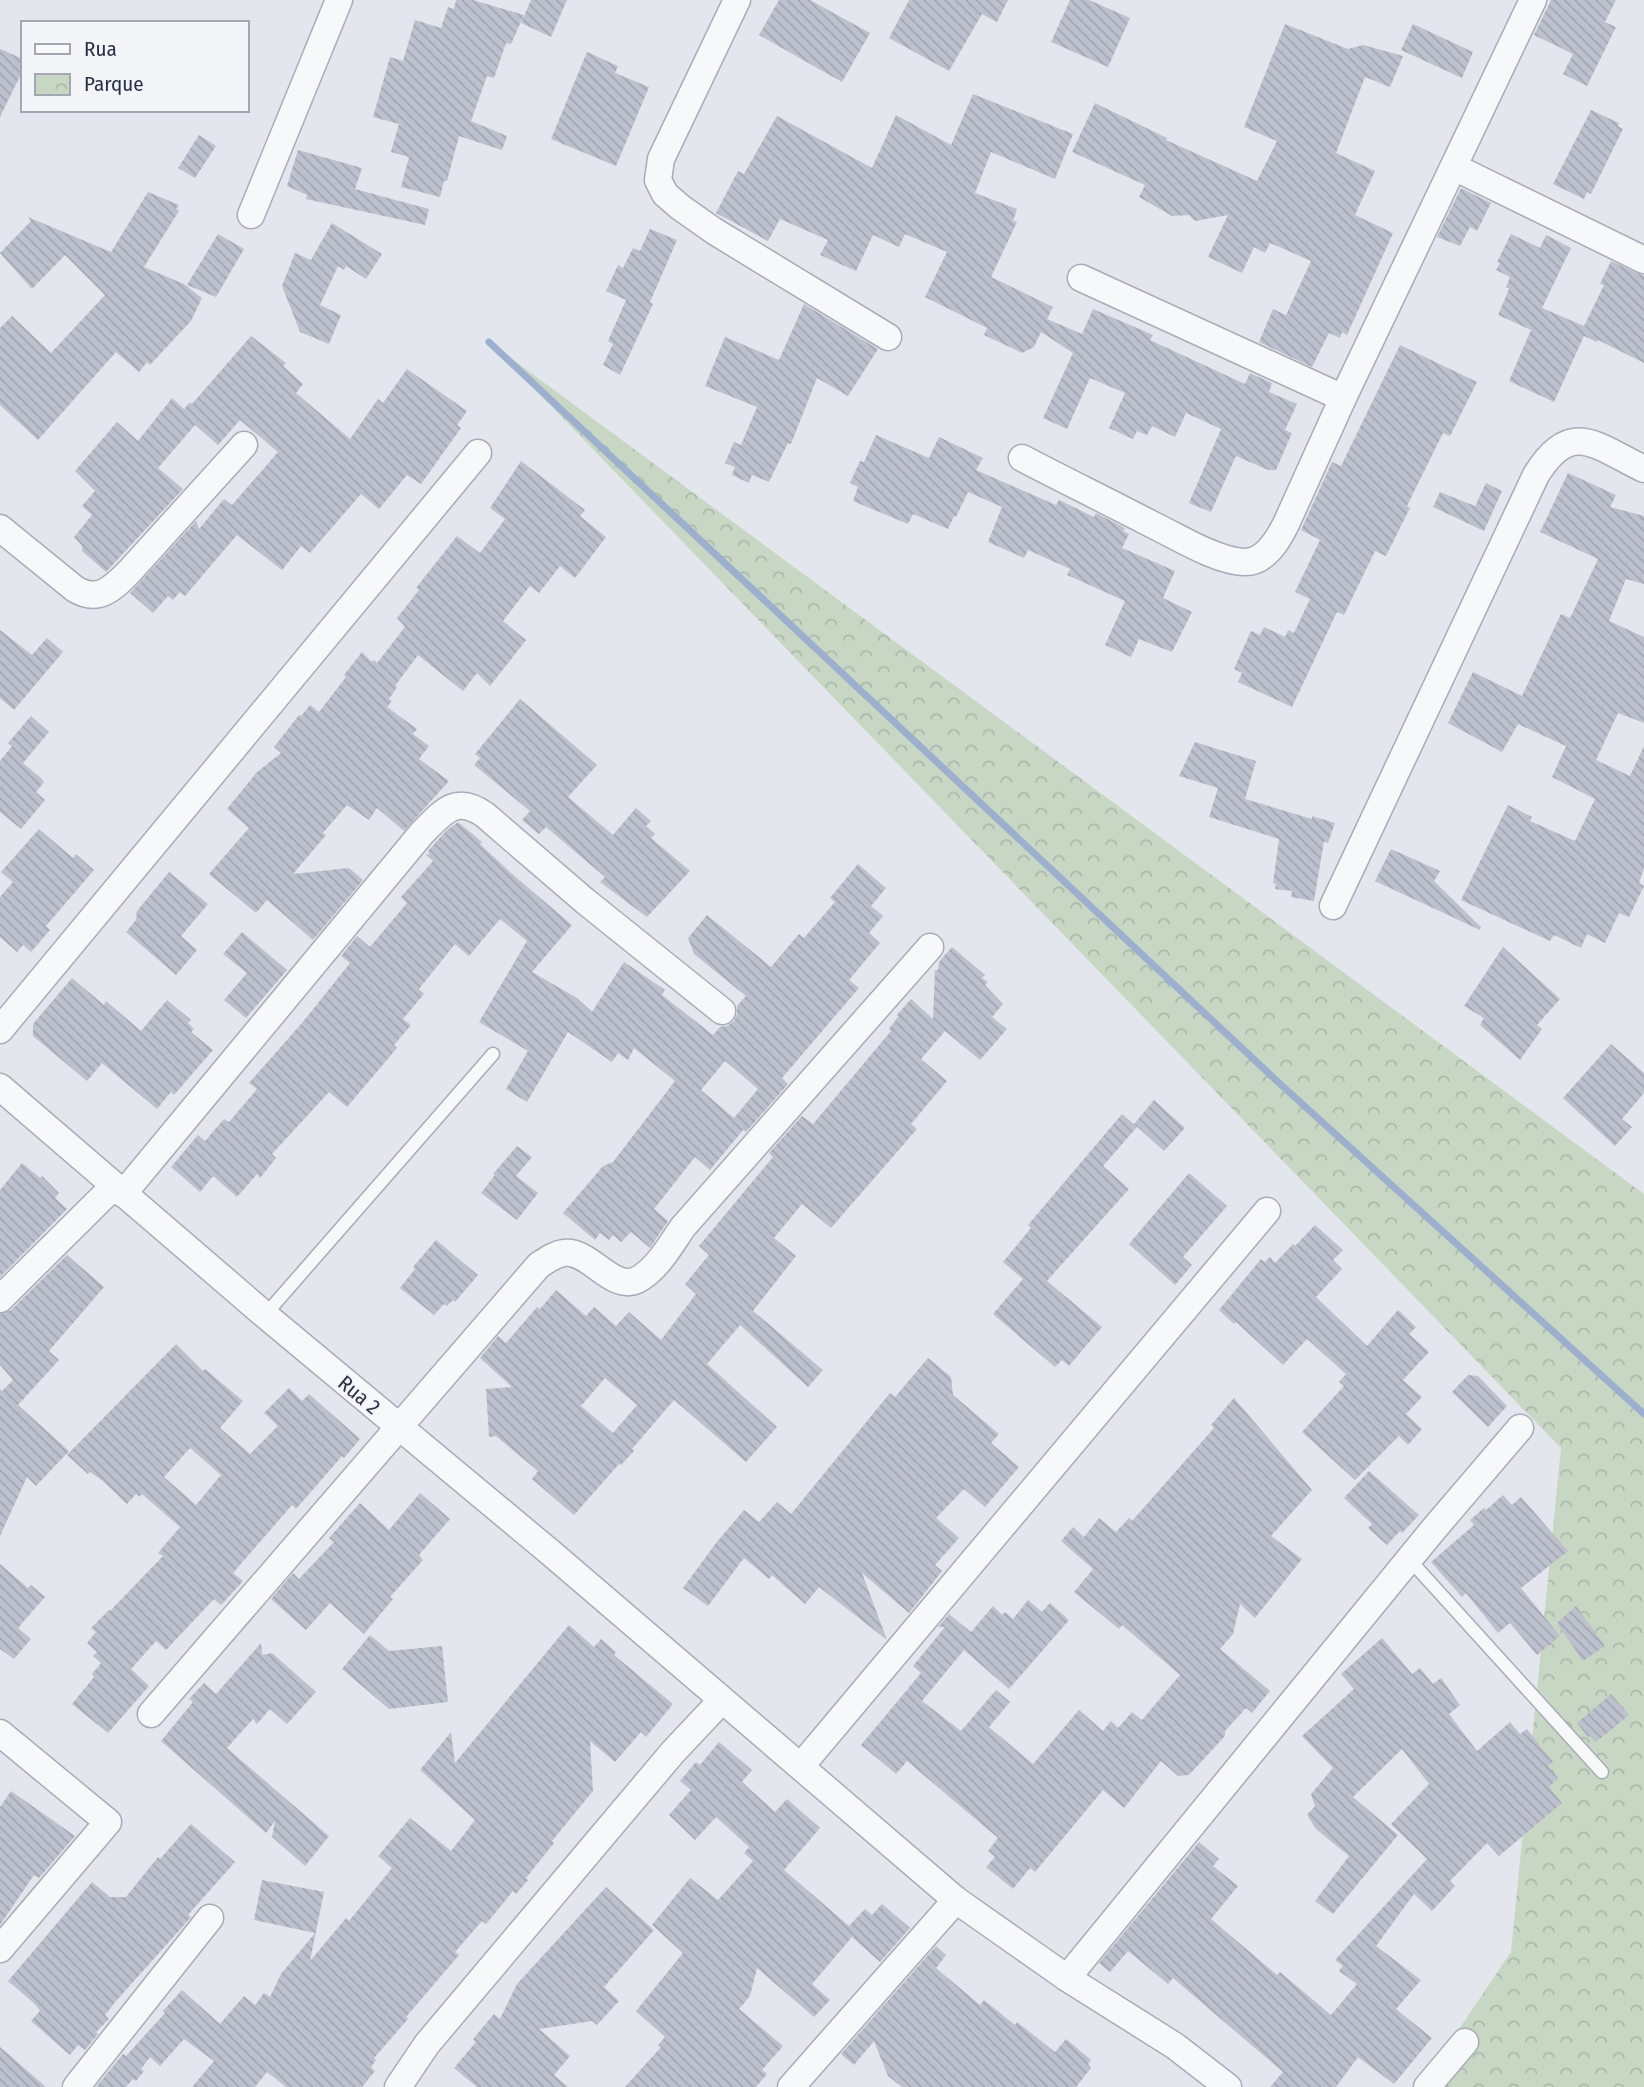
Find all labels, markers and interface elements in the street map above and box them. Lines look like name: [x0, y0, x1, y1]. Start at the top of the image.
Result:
legend: [21, 21, 248, 112]
text: Rua: [84, 36, 117, 62]
text: Parque: [84, 71, 144, 97]
street label: Rua 2: [333, 1370, 385, 1420]

